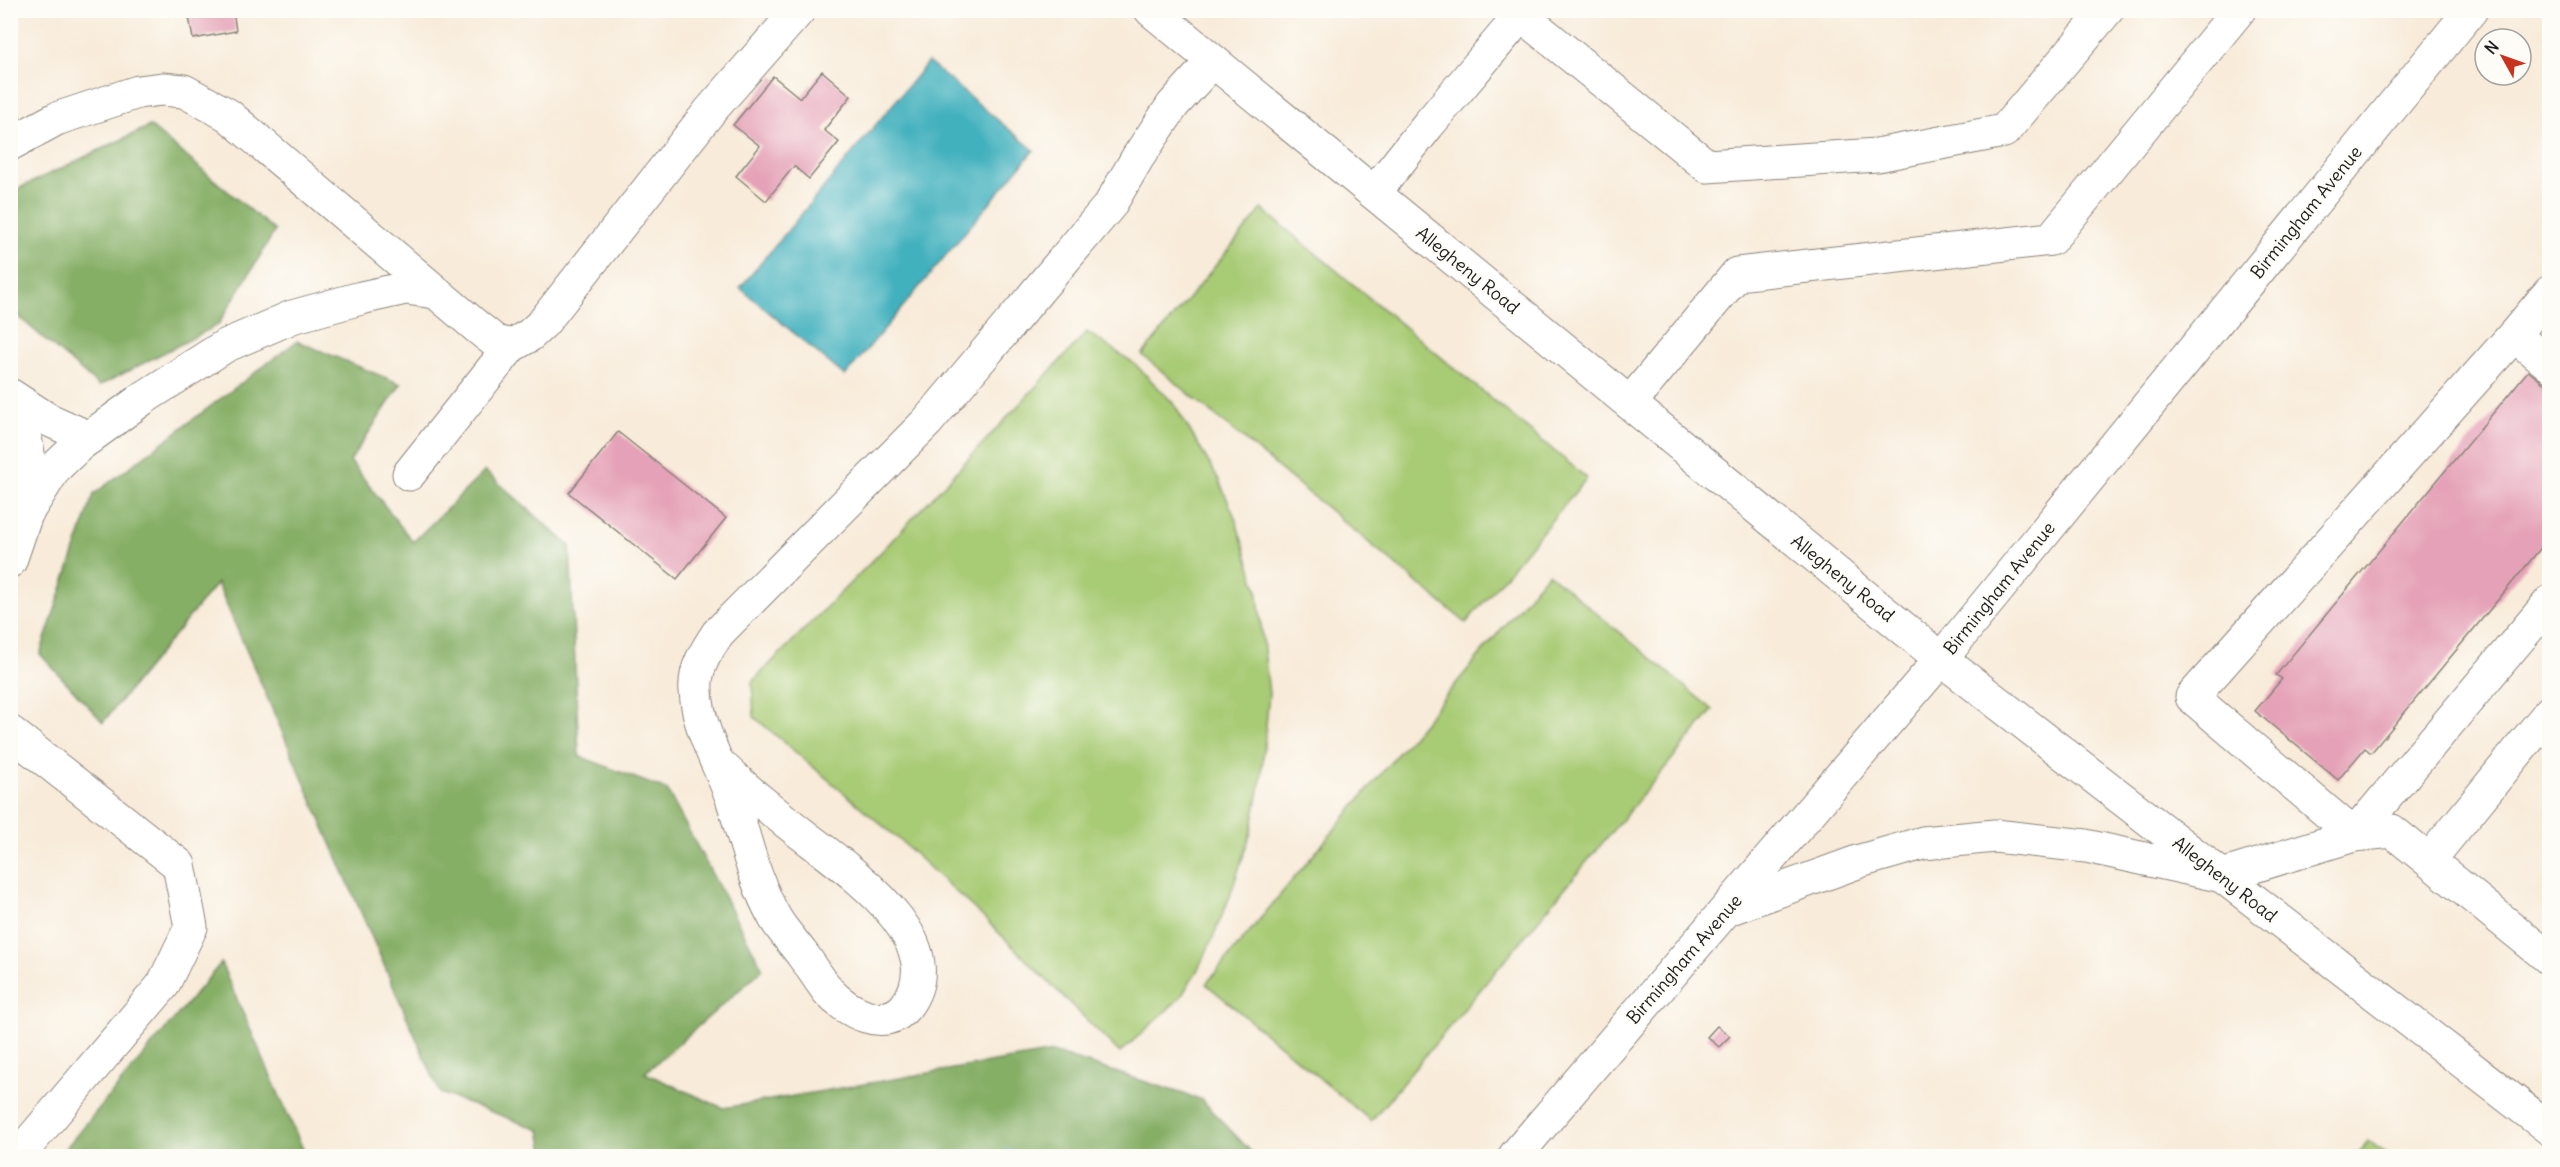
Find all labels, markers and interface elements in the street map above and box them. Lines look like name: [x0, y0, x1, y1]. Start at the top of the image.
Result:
north arrow: [2473, 27, 2533, 87]
text: N: [2480, 37, 2503, 58]
street label: Birmingham Avenue: [2245, 141, 2367, 283]
street label: Allegheny Road: [1412, 221, 1525, 319]
street label: Birmingham Avenue: [1938, 517, 2060, 659]
street label: Allegheny Road: [1787, 529, 1900, 627]
street label: Allegheny Road: [2168, 831, 2282, 927]
street label: Birmingham Avenue: [1621, 889, 1747, 1029]

